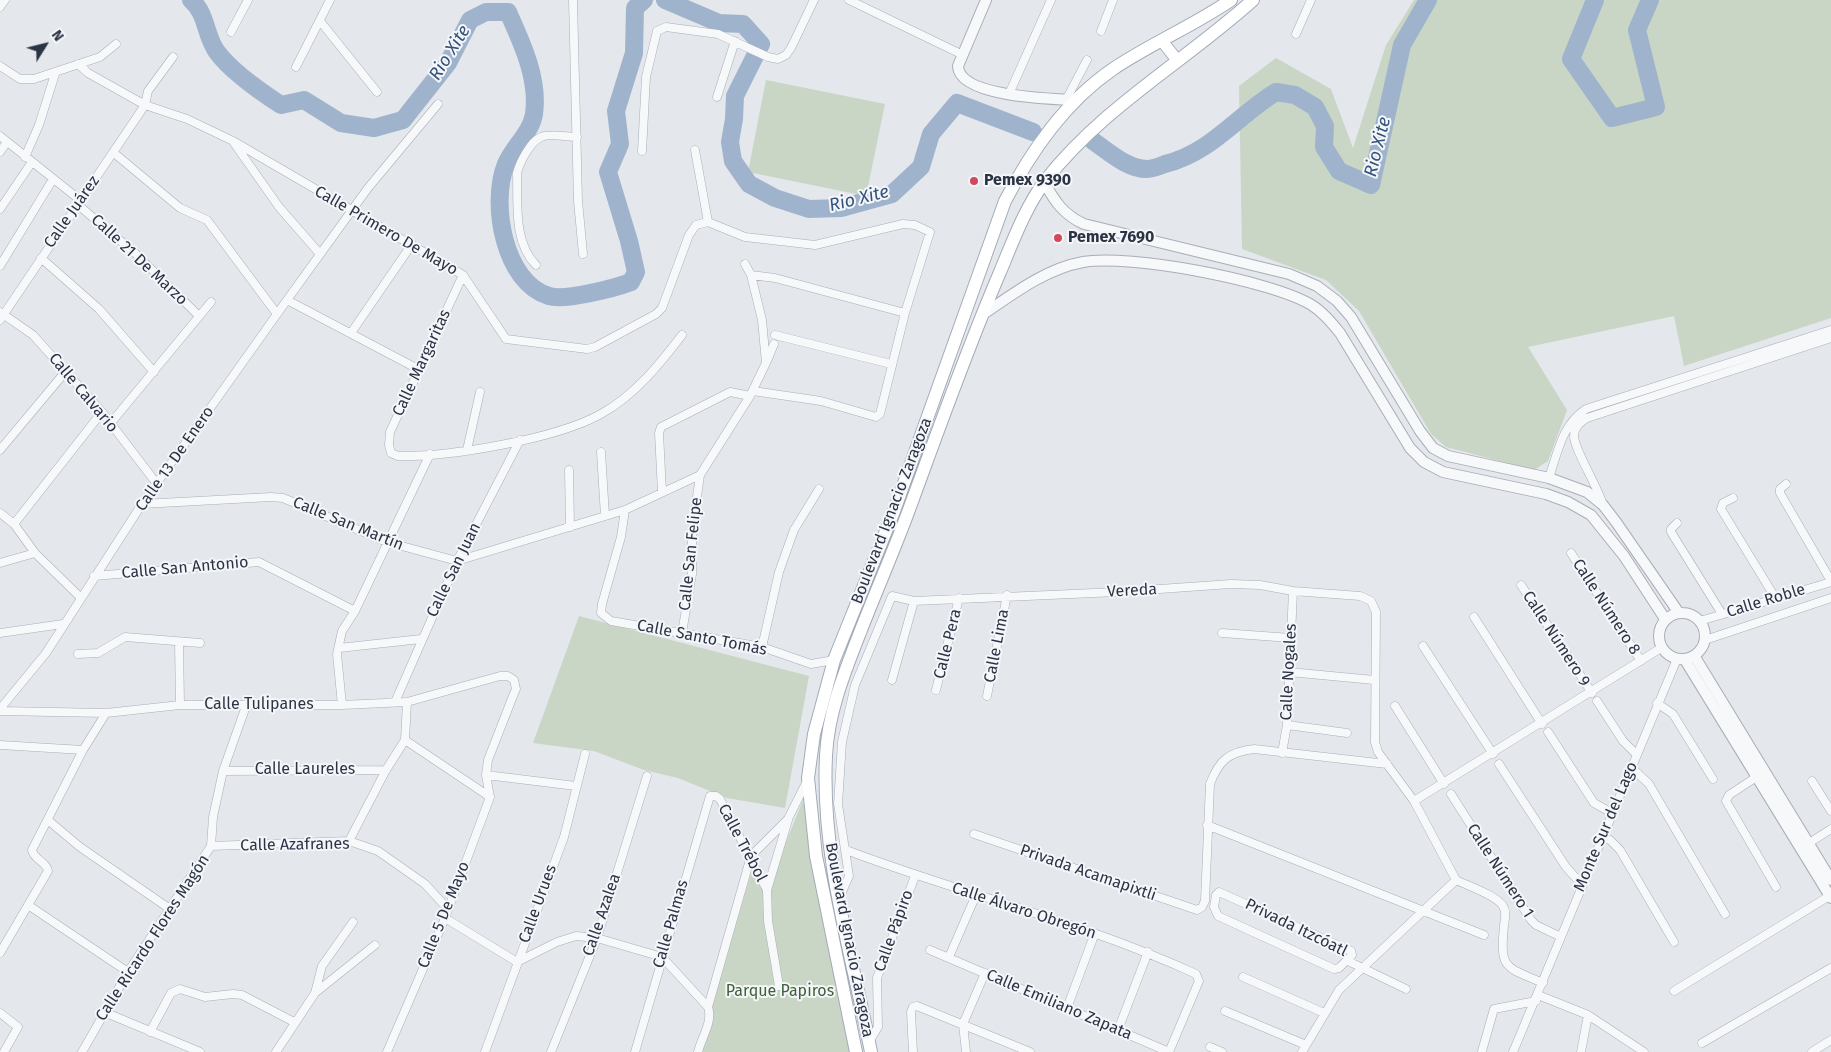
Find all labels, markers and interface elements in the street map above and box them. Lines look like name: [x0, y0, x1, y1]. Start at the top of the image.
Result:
north arrow: [20, 20, 70, 70]
water label: Rio Xite: [425, 21, 475, 85]
text: N: [48, 27, 67, 45]
water label: Rio Xite: [1360, 115, 1396, 179]
place label: Pemex 9390: [984, 171, 1071, 191]
street label: Calle Juárez: [40, 172, 104, 252]
marker: Pemex 9390: [968, 175, 980, 187]
water label: Rio Xite: [827, 181, 891, 217]
street label: Calle Primero De Mayo: [311, 182, 461, 280]
street label: Calle 21 De Marzo: [87, 210, 191, 310]
place label: Pemex 7690: [1068, 228, 1154, 248]
marker: Pemex 7690: [1052, 232, 1064, 244]
street label: Calle Margaritas: [389, 306, 455, 420]
street label: Calle Calvario: [44, 349, 122, 437]
street label: Calle 13 De Enero: [132, 403, 218, 515]
street label: Boulevard Ignacio Zaragoza: [848, 415, 936, 607]
street label: Calle San Martín: [290, 493, 406, 555]
street label: Calle San Felipe: [675, 496, 707, 612]
street label: Calle San Juan: [423, 520, 485, 620]
street label: Calle San Antonio: [121, 553, 249, 583]
street label: Calle Número 8: [1568, 555, 1644, 659]
street label: Vereda: [1107, 580, 1157, 602]
street label: Calle Roble: [1724, 580, 1808, 622]
street label: Calle Número 9: [1518, 588, 1594, 690]
street label: Calle Pera: [930, 607, 966, 681]
street label: Calle Lima: [980, 608, 1014, 684]
street label: Calle Santo Tomás: [635, 616, 769, 660]
street label: Calle Nogales: [1277, 623, 1301, 721]
street label: Calle Tulipanes: [204, 695, 314, 715]
street label: Monte Sur del Lago: [1570, 759, 1642, 895]
street label: Calle Laureles: [255, 760, 355, 780]
street label: Calle Trébol: [713, 801, 771, 885]
street label: Calle Número 1: [1462, 820, 1538, 922]
street label: Calle Azafranes: [240, 834, 350, 856]
street label: Boulevard Ignacio Zaragoza: [821, 841, 877, 1039]
street label: Privada Acamapixtli: [1017, 841, 1159, 905]
street label: Calle Ricardo Flores Magón: [92, 851, 214, 1025]
street label: Calle 5 De Mayo: [414, 859, 474, 971]
street label: Calle Urues: [515, 862, 561, 946]
street label: Calle Azalea: [579, 871, 625, 959]
street label: Calle Palmas: [649, 878, 693, 970]
street label: Calle Álvaro Obregón: [949, 879, 1099, 943]
street label: Calle Pápiro: [870, 887, 918, 975]
street label: Privada Itzcóatl: [1242, 895, 1350, 961]
street label: Calle Emiliano Zapata: [983, 966, 1135, 1044]
park label: Parque Papiros: [726, 982, 834, 1002]

